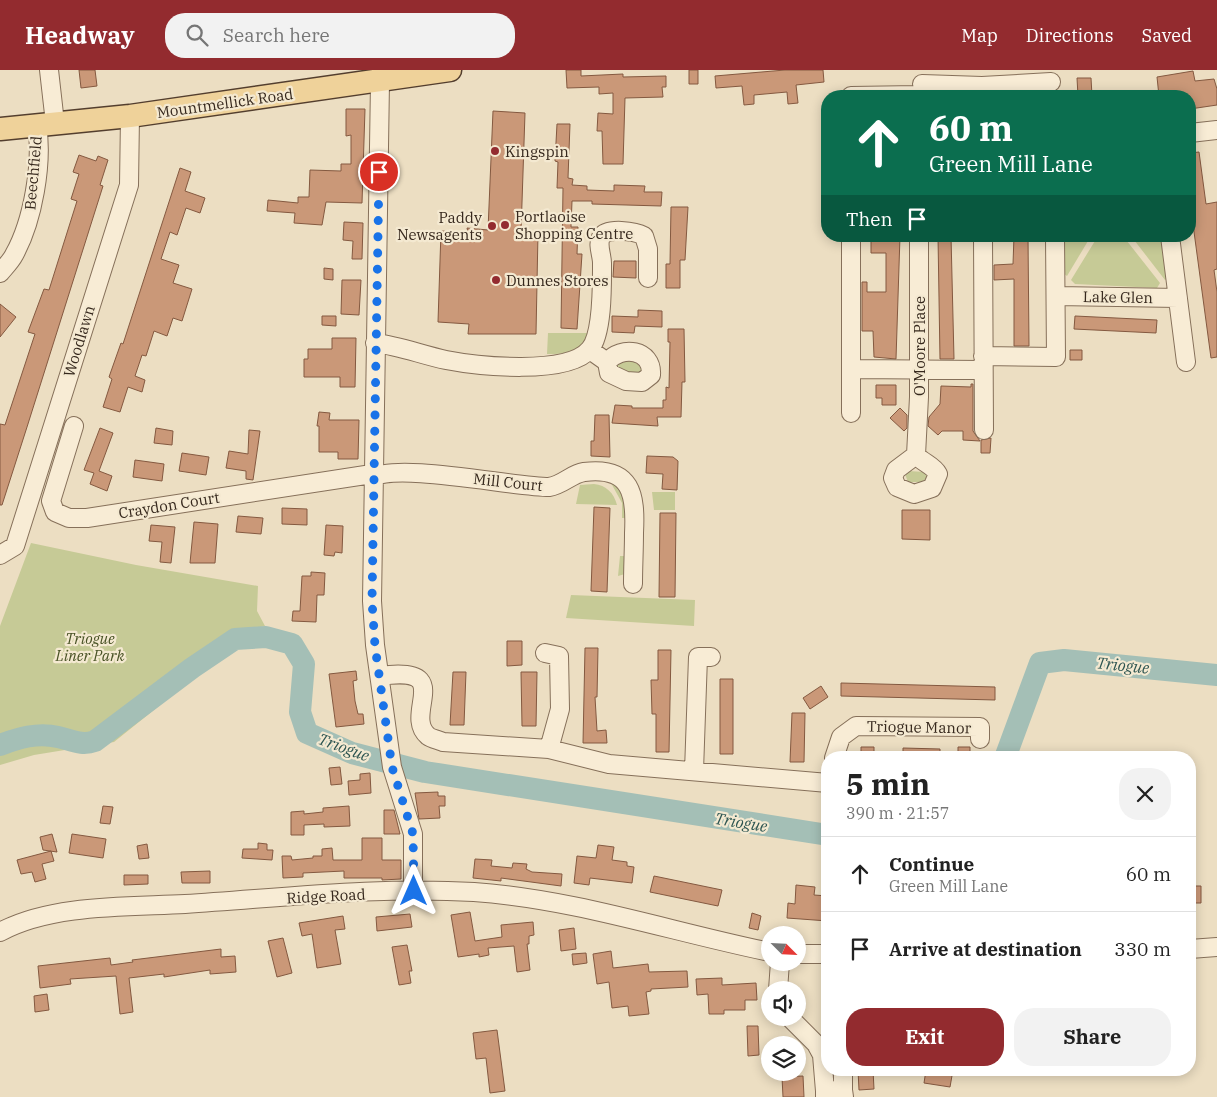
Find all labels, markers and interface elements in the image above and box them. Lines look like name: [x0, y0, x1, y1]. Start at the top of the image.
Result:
search box: [165, 13, 515, 58]
text: Headway: [25, 19, 135, 51]
icon: search: [183, 21, 211, 49]
text: Search here: [223, 23, 330, 47]
text: Map: [961, 24, 998, 47]
text: Directions: [1026, 24, 1114, 47]
text: Saved: [1142, 24, 1192, 47]
street label: Mountmellick Road: [156, 84, 294, 122]
text: 60 m: [929, 105, 1013, 151]
icon: ahead: [846, 110, 911, 175]
street label: Beechfield: [20, 135, 46, 211]
place label: Kingspin: [505, 142, 569, 161]
marker: Kingspin: [489, 145, 501, 157]
text: Green Mill Lane: [929, 149, 1093, 178]
pin: [358, 151, 400, 193]
icon: arrive: [365, 158, 393, 186]
icon: arrive: [903, 205, 931, 233]
place label: Portlaoise Shopping Centre: [515, 207, 633, 243]
text: Then: [846, 207, 893, 231]
place label: Paddy Newsagents: [397, 208, 482, 244]
marker: Portlaoise Shopping Centre: [499, 219, 511, 231]
marker: Paddy Newsagents: [486, 220, 498, 232]
place label: Dunnes Stores: [506, 271, 608, 290]
marker: Dunnes Stores: [490, 274, 502, 286]
street label: Lake Glen: [1083, 287, 1154, 307]
street label: O'Moore Place: [910, 296, 929, 396]
street label: Woodlawn: [59, 302, 99, 379]
street label: Mill Court: [472, 469, 544, 495]
street label: Craydon Court: [117, 488, 221, 522]
park label: Triogue Liner Park: [55, 629, 124, 665]
water label: Triogue: [1096, 652, 1150, 678]
street label: Triogue Manor: [867, 717, 972, 737]
water label: Triogue: [316, 729, 372, 765]
text: 5 min: [846, 764, 930, 803]
button: close: [1119, 768, 1171, 820]
text: 390 m · 21:57: [846, 803, 949, 823]
water label: Triogue: [713, 808, 769, 836]
text: Continue: [889, 852, 974, 876]
icon: ahead: [846, 860, 874, 888]
text: 60 m: [1126, 862, 1171, 886]
position arrow: [387, 864, 439, 916]
text: Green Mill Lane: [889, 876, 1008, 896]
street label: Ridge Road: [286, 884, 366, 908]
north arrow: [761, 926, 806, 971]
map controls: [761, 926, 806, 1081]
icon: arrive: [846, 935, 874, 963]
text: Arrive at destination: [889, 937, 1082, 961]
text: 330 m: [1114, 937, 1171, 961]
button: sound: [761, 981, 806, 1026]
button: Exit: [846, 1008, 1004, 1066]
button: Share: [1014, 1008, 1171, 1066]
button: layers: [761, 1036, 806, 1081]

